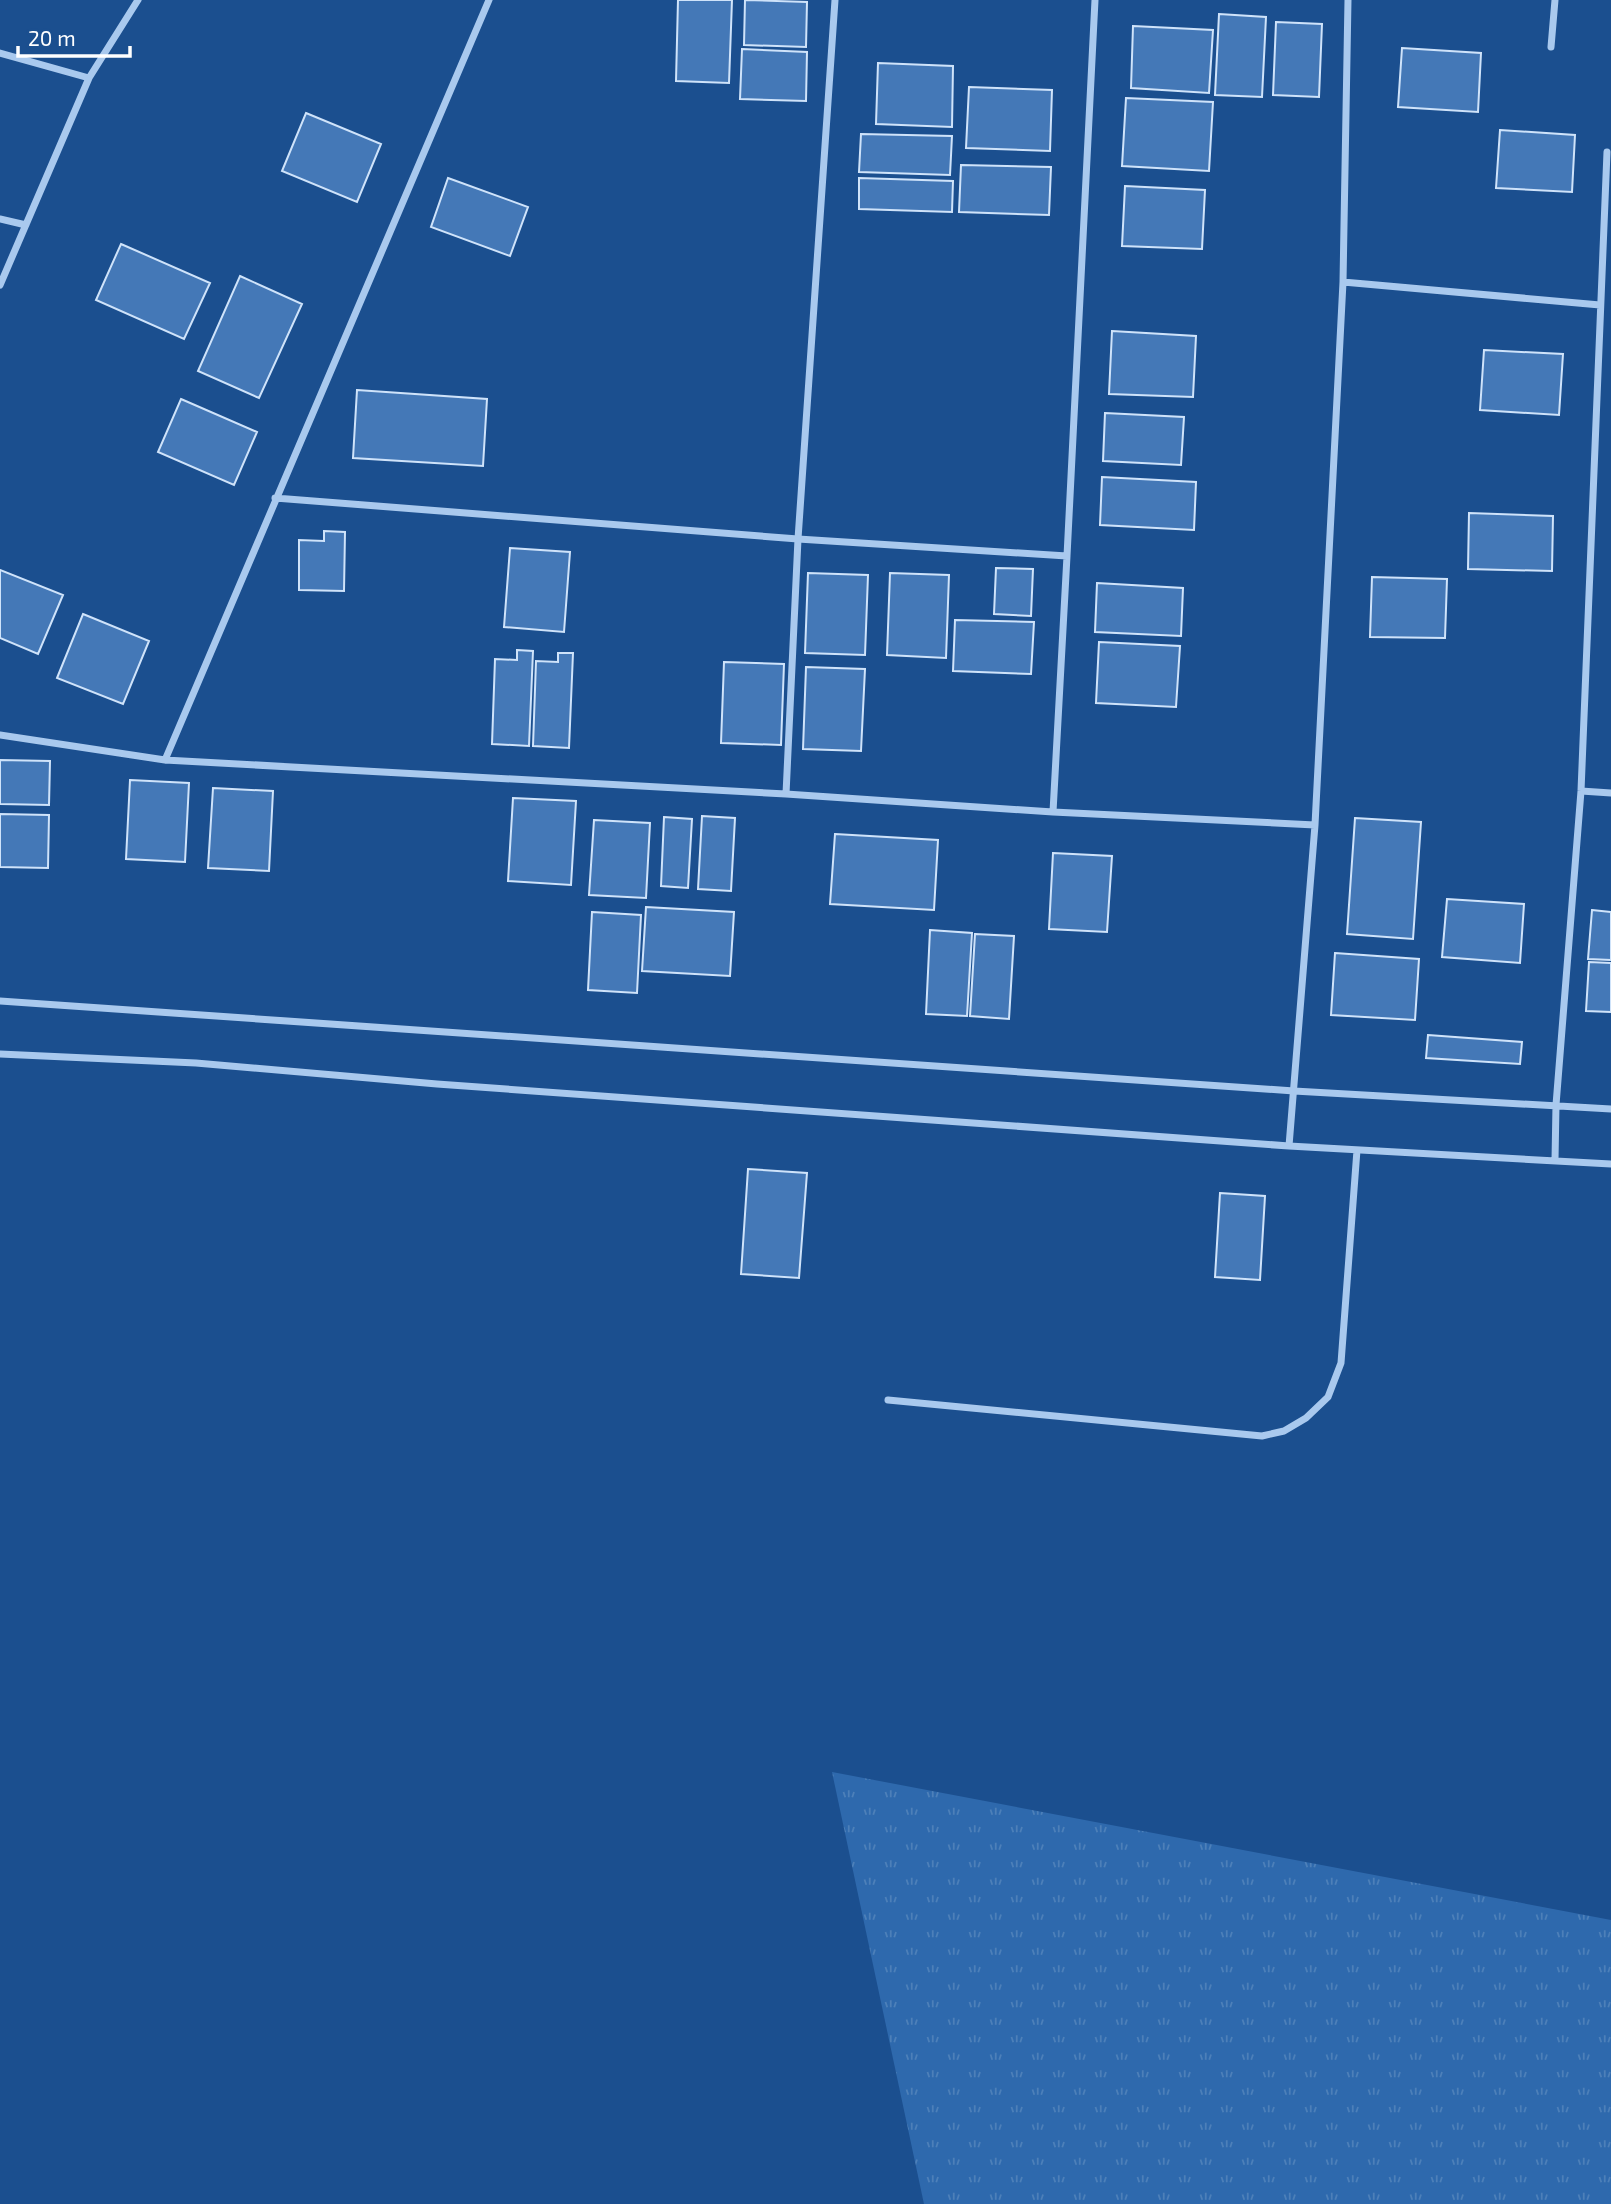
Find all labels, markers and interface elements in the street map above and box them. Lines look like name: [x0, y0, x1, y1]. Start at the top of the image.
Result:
scale bar: [18, 14, 130, 58]
text: 20 m: [28, 25, 76, 50]

